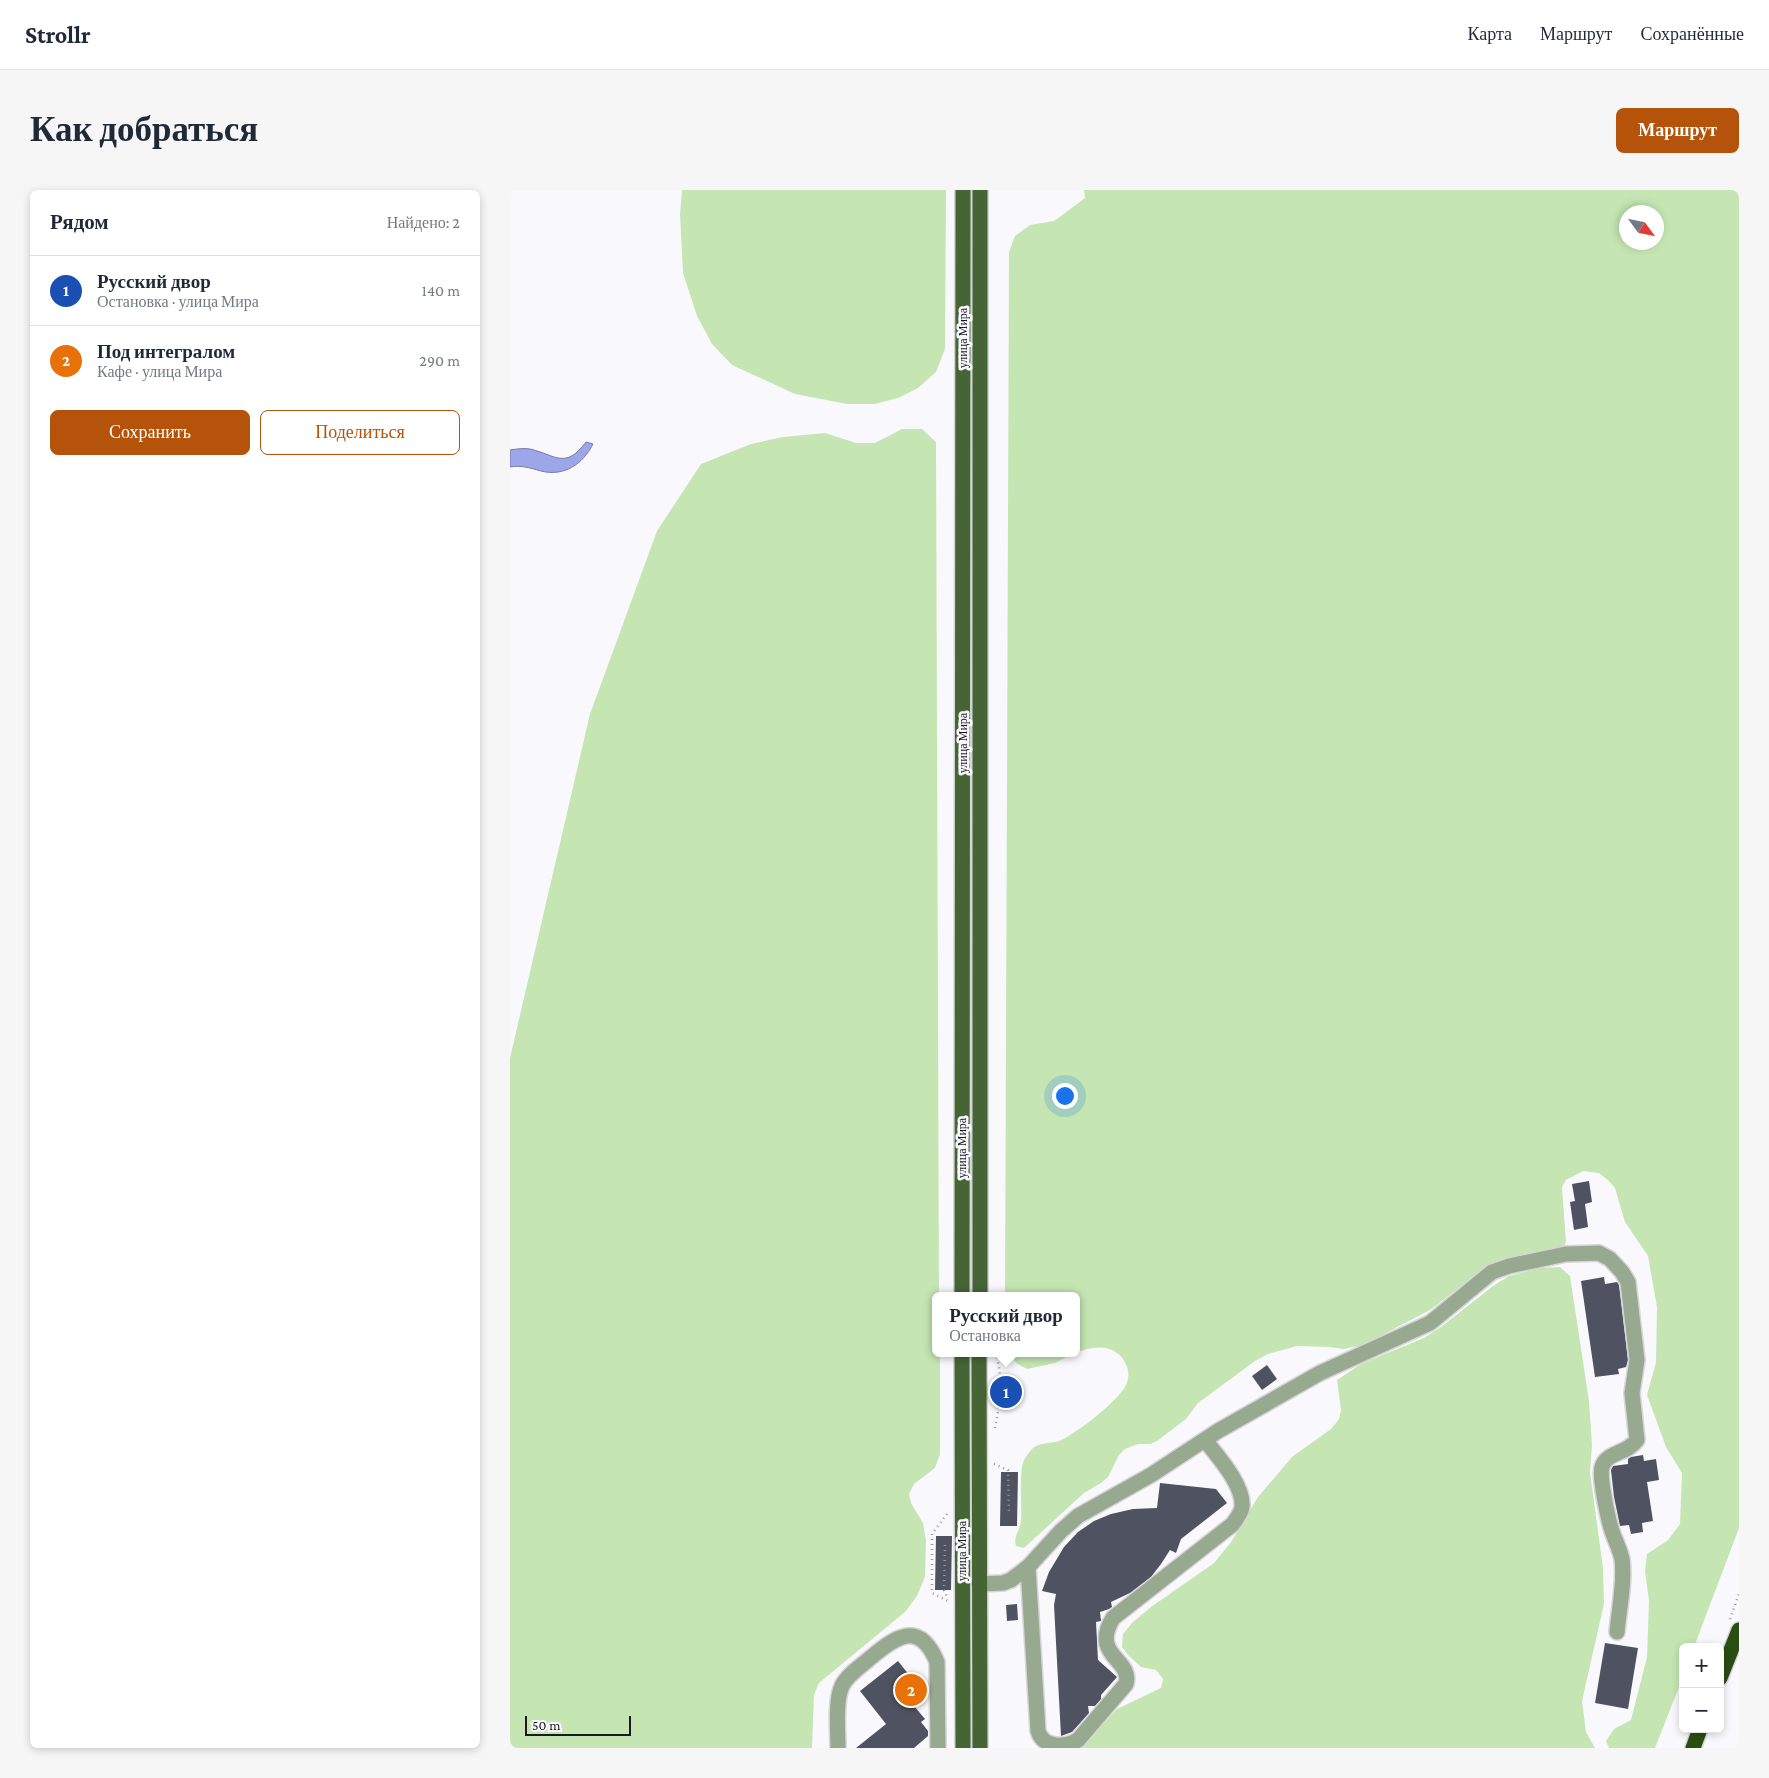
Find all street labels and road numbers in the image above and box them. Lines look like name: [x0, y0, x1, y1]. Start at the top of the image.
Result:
street label: улица Мира: [956, 307, 970, 368]
street label: улица Мира: [956, 712, 970, 773]
street label: улица Мира: [955, 1117, 969, 1178]
street label: улица Мира: [955, 1520, 969, 1581]

